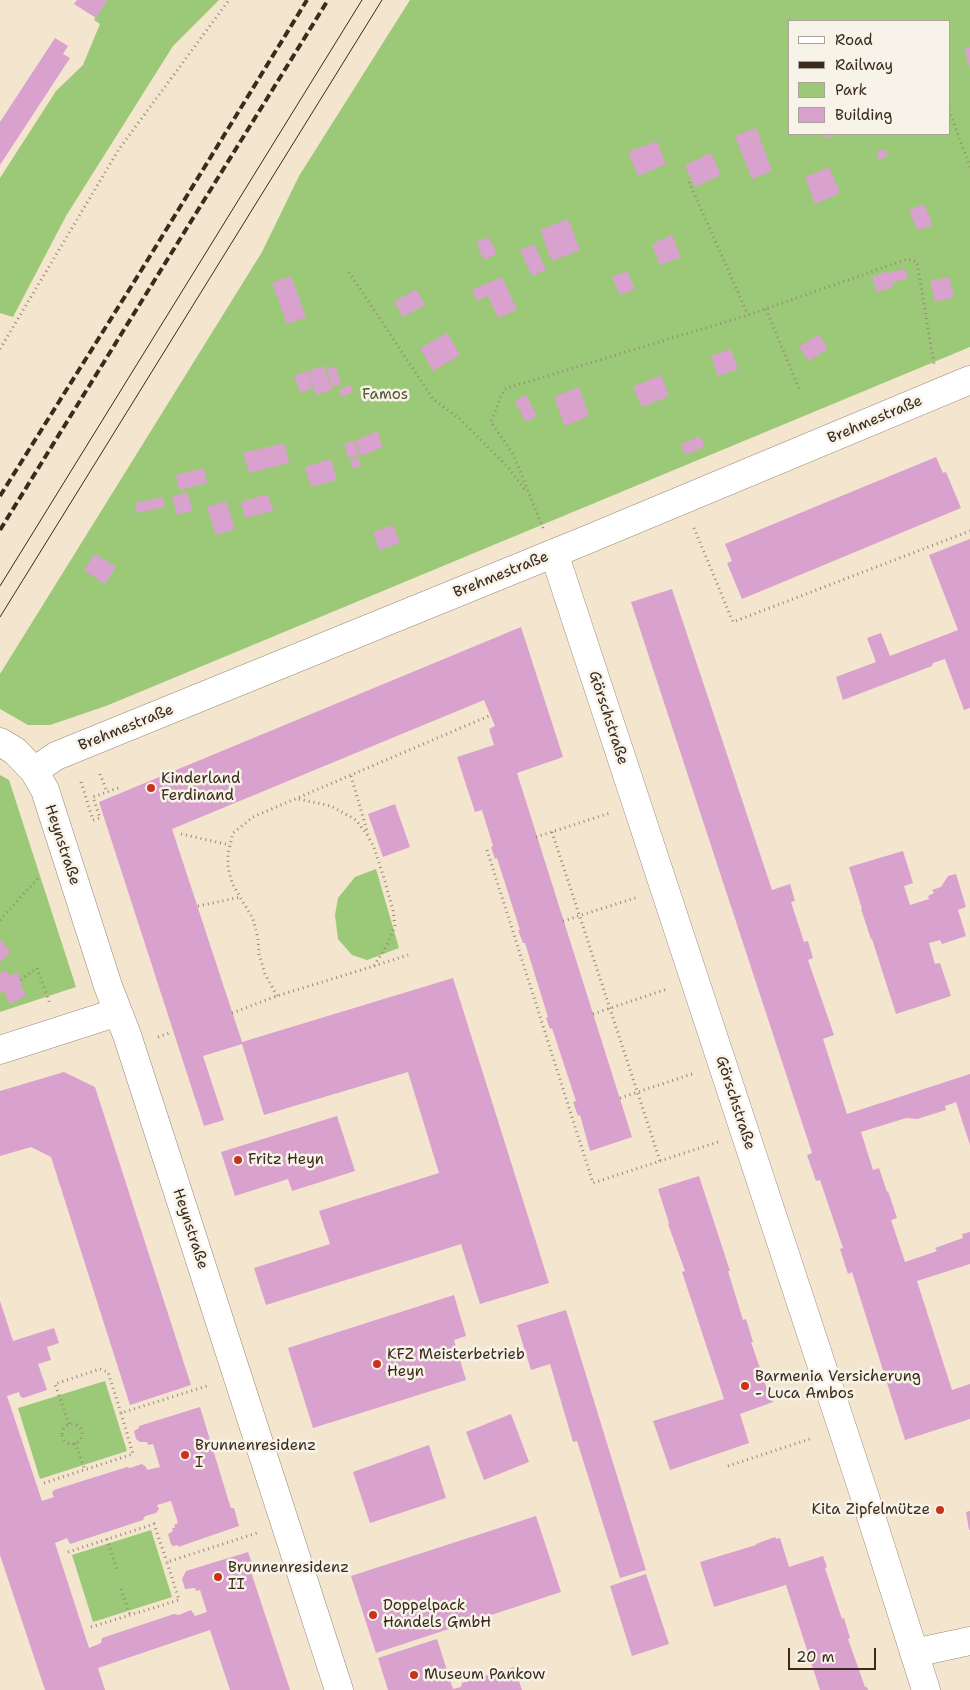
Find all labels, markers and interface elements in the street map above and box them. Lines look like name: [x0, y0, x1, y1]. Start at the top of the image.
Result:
legend: [788, 20, 950, 135]
text: Road: [835, 30, 873, 50]
text: Railway: [835, 55, 893, 75]
text: Park: [835, 80, 867, 100]
text: Building: [835, 105, 892, 125]
park label: Famos: [362, 386, 408, 404]
street label: Brehmestraße: [825, 392, 925, 448]
street label: Brehmestraße: [451, 548, 551, 602]
street label: Görschstraße: [584, 669, 632, 767]
street label: Brehmestraße: [76, 701, 176, 755]
place label: Kinderland Ferdinand: [161, 770, 240, 805]
marker: Kinderland Ferdinand: [145, 782, 157, 794]
street label: Heynstraße: [40, 802, 84, 888]
street label: Görschstraße: [711, 1054, 759, 1152]
place label: Fritz Heyn: [248, 1151, 324, 1169]
marker: Fritz Heyn: [232, 1154, 244, 1166]
street label: Heynstraße: [168, 1186, 212, 1272]
place label: KFZ Meisterbetrieb Heyn: [387, 1346, 525, 1381]
marker: KFZ Meisterbetrieb Heyn: [371, 1358, 383, 1370]
place label: Barmenia Versicherung - Luca Ambos: [755, 1368, 921, 1403]
marker: Barmenia Versicherung - Luca Ambos: [739, 1380, 751, 1392]
place label: Brunnenresidenz I: [195, 1437, 316, 1472]
marker: Brunnenresidenz I: [179, 1449, 191, 1461]
place label: Kita Zipfelmütze: [811, 1501, 930, 1519]
marker: Kita Zipfelmütze: [934, 1504, 946, 1516]
place label: Brunnenresidenz II: [228, 1559, 349, 1594]
marker: Brunnenresidenz II: [212, 1571, 224, 1583]
place label: Doppelpack Handels GmbH: [383, 1597, 491, 1632]
marker: Doppelpack Handels GmbH: [367, 1609, 379, 1621]
scale bar: [790, 1638, 878, 1670]
text: 20 m: [796, 1647, 835, 1667]
place label: Museum Pankow: [424, 1666, 545, 1684]
marker: Museum Pankow: [408, 1669, 420, 1681]

